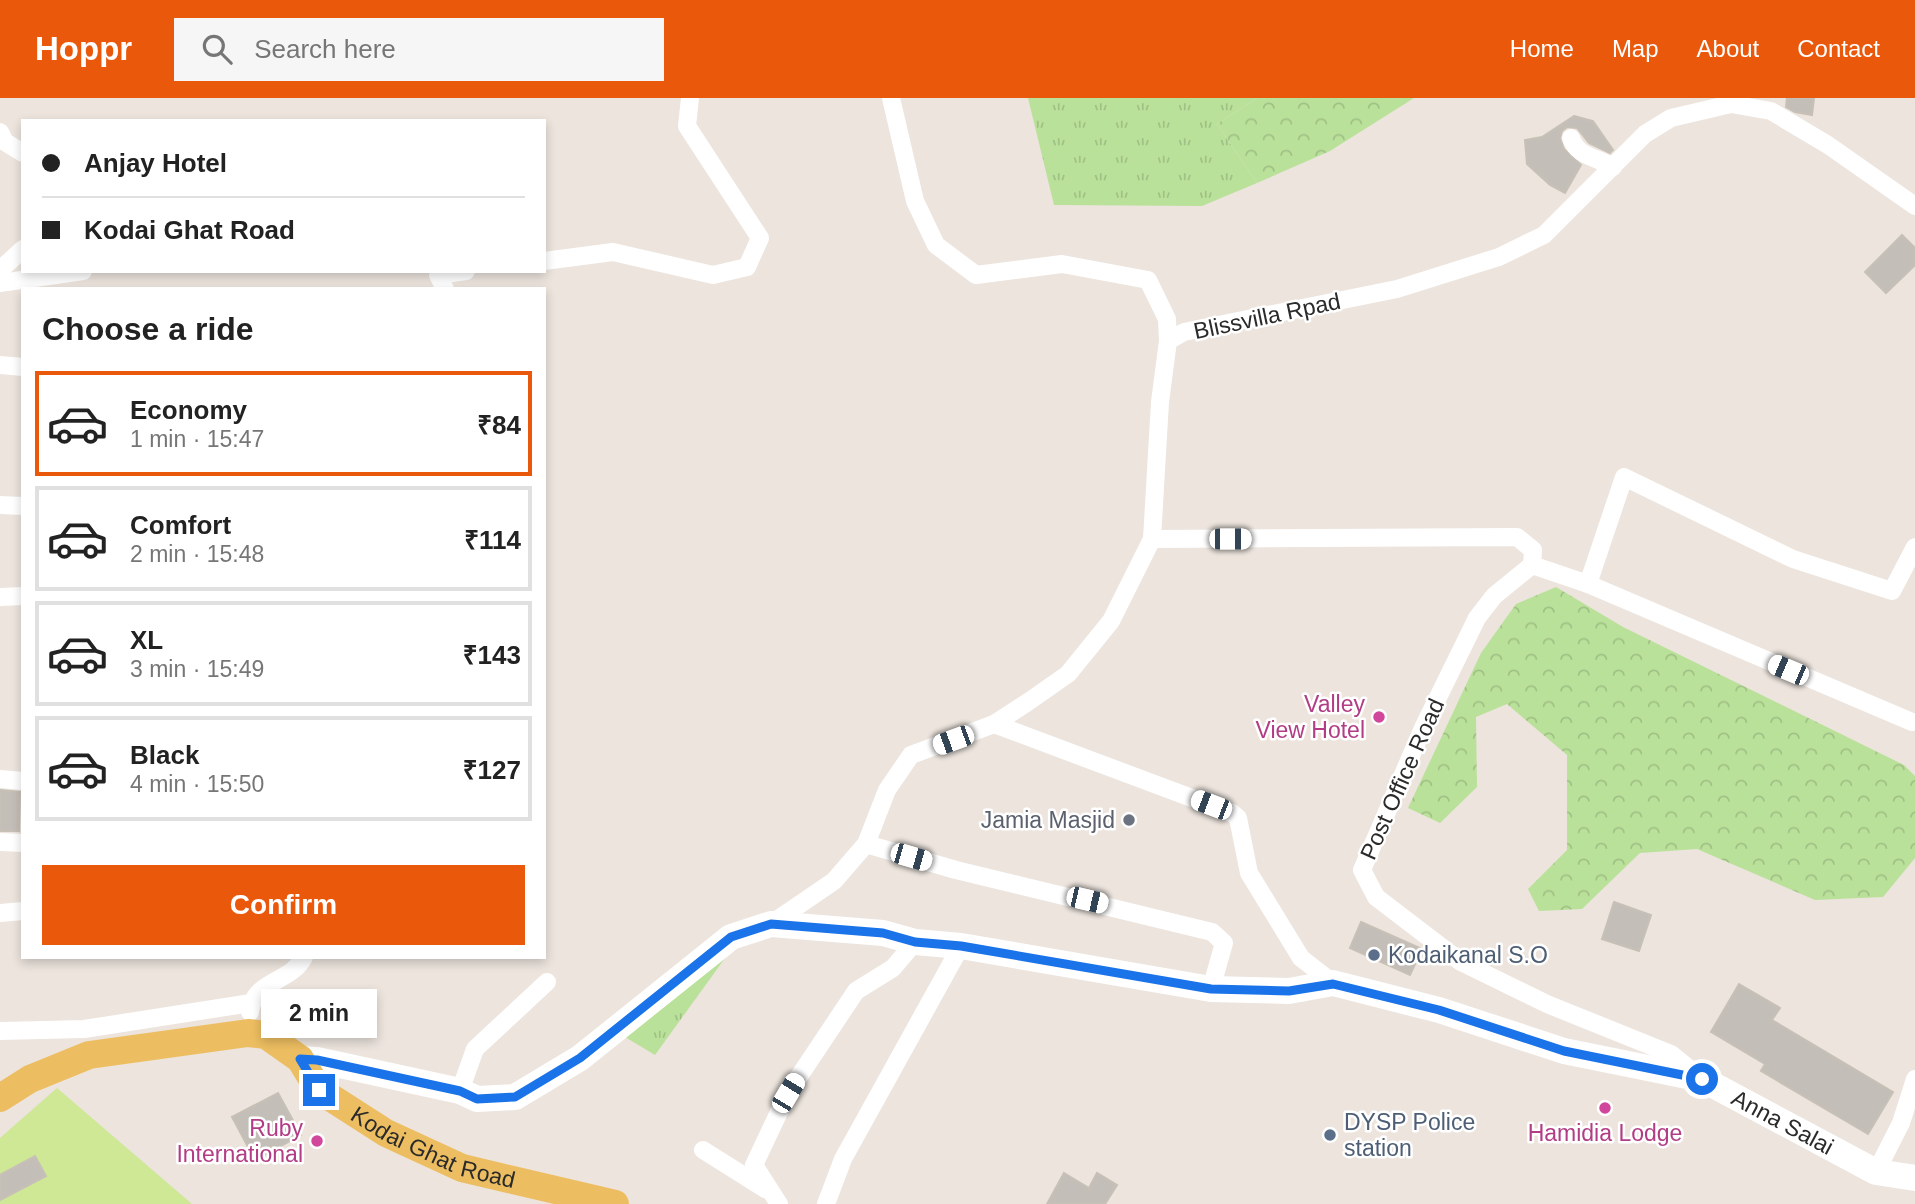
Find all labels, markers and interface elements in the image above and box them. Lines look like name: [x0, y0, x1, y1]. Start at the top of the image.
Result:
search box: [174, 18, 664, 81]
text: Hoppr: [35, 30, 132, 67]
icon: search: [198, 30, 236, 68]
text: Search here: [254, 34, 396, 64]
text: Home: [1510, 35, 1574, 62]
text: Map: [1612, 35, 1659, 62]
text: About: [1697, 35, 1759, 62]
text: Contact: [1797, 35, 1880, 62]
text: Anjay Hotel: [84, 148, 227, 178]
text: Kodai Ghat Road: [84, 215, 295, 245]
street label: Blissvilla Rpad: [1191, 288, 1343, 344]
text: Choose a ride: [42, 311, 254, 347]
icon: car: [46, 392, 109, 455]
text: Economy: [130, 395, 247, 425]
text: ₹84: [477, 410, 521, 440]
text: 1 min · 15:47: [130, 426, 264, 452]
icon: car: [46, 507, 109, 570]
text: Comfort: [130, 510, 231, 540]
text: ₹114: [464, 525, 521, 555]
car: [1210, 529, 1252, 550]
text: 2 min · 15:48: [130, 541, 264, 567]
icon: car: [46, 622, 109, 685]
text: XL: [130, 625, 163, 655]
text: ₹143: [463, 640, 521, 670]
car: [1765, 652, 1812, 688]
text: 3 min · 15:49: [130, 656, 264, 682]
place label: Valley View Hotel: [1255, 691, 1365, 743]
street label: Post Office Road: [1355, 694, 1449, 864]
marker: Valley View Hotel: [1371, 709, 1387, 725]
car: [930, 723, 977, 757]
icon: car: [46, 737, 109, 800]
text: Black: [130, 740, 199, 770]
text: ₹127: [463, 755, 521, 785]
text: 4 min · 15:50: [130, 771, 264, 797]
car: [1188, 788, 1235, 822]
place label: Jamia Masjid: [981, 807, 1115, 833]
marker: Jamia Masjid: [1121, 812, 1137, 828]
car: [888, 841, 935, 873]
button: Confirm: [42, 865, 525, 945]
car: [1065, 885, 1110, 915]
place label: Kodaikanal S.O: [1388, 942, 1548, 968]
marker: Kodaikanal S.O: [1366, 947, 1382, 963]
callout: 2 min: [261, 988, 377, 1038]
text: 2 min: [289, 1000, 349, 1026]
route start: [1686, 1063, 1718, 1095]
car: [769, 1070, 808, 1116]
route end: [303, 1074, 335, 1106]
street label: Anna Salai: [1727, 1084, 1838, 1160]
marker: Hamidia Lodge: [1597, 1100, 1613, 1116]
street label: Kodai Ghat Road: [346, 1101, 518, 1193]
place label: DYSP Police station: [1344, 1109, 1475, 1161]
place label: Ruby International: [176, 1115, 303, 1167]
place label: Hamidia Lodge: [1528, 1120, 1682, 1146]
marker: DYSP Police station: [1322, 1127, 1338, 1143]
marker: Ruby International: [309, 1133, 325, 1149]

